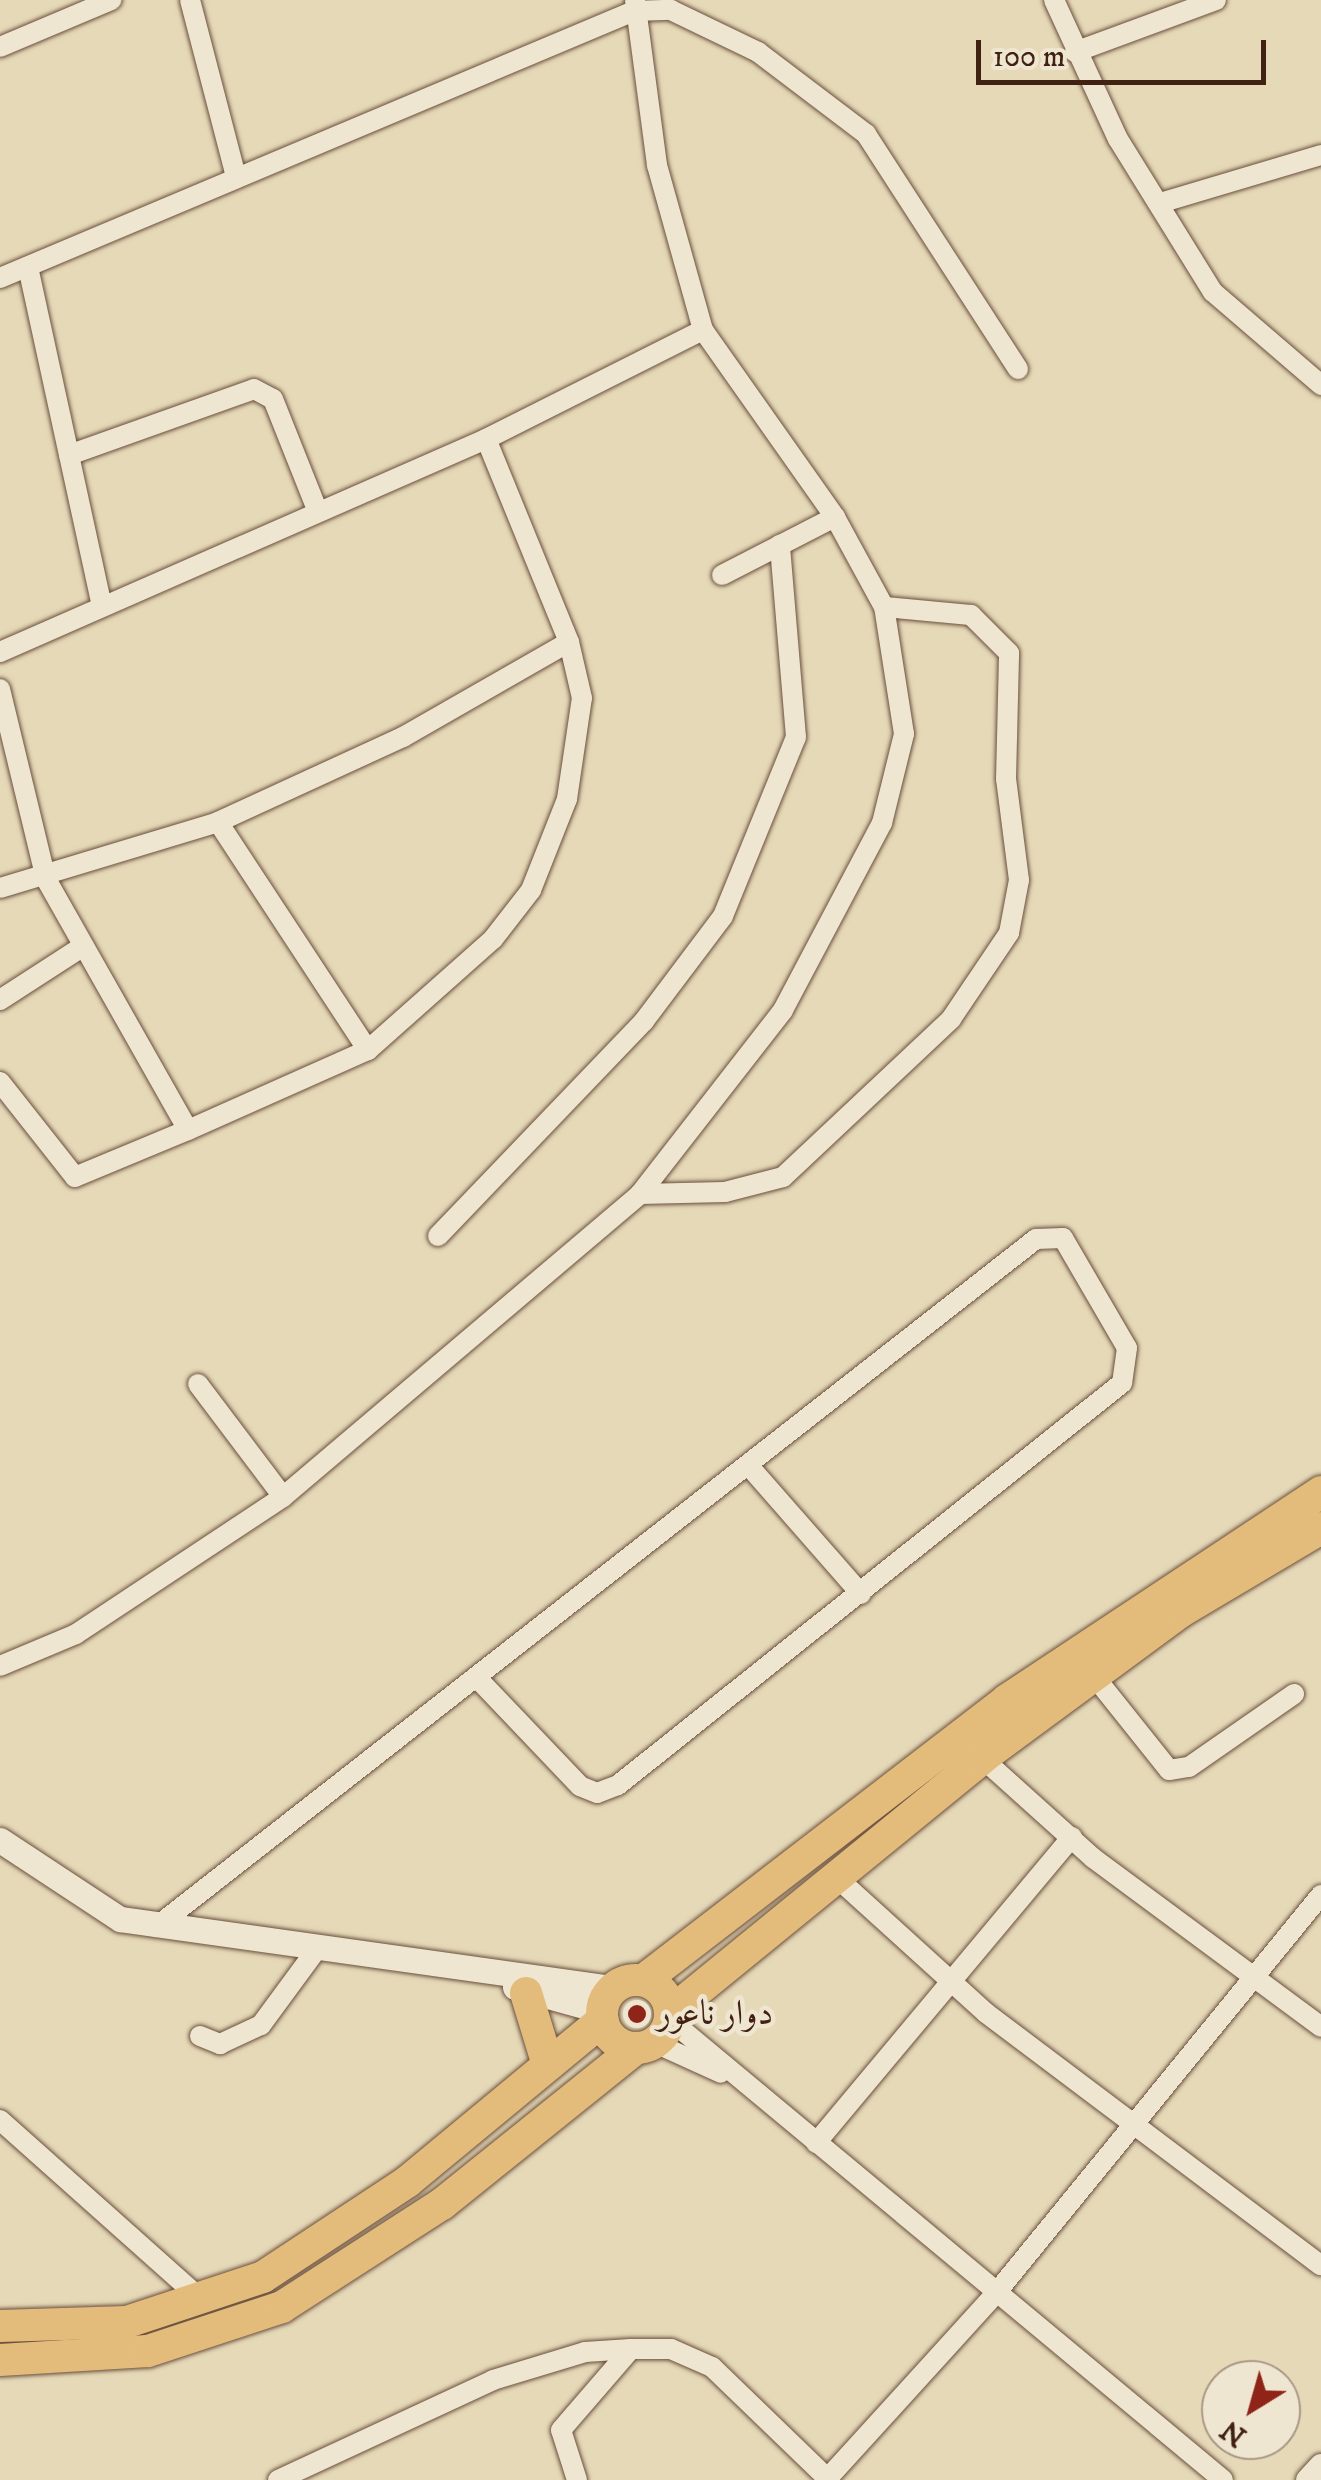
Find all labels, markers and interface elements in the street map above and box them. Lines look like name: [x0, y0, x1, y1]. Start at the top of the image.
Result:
scale bar: [981, 20, 1271, 82]
text: 100 m: [993, 39, 1065, 76]
place label: دوار ناعور: [657, 1993, 773, 2035]
marker: دوار ناعور: [626, 2003, 648, 2025]
north arrow: [1201, 2360, 1301, 2460]
text: N: [1214, 2412, 1254, 2454]

